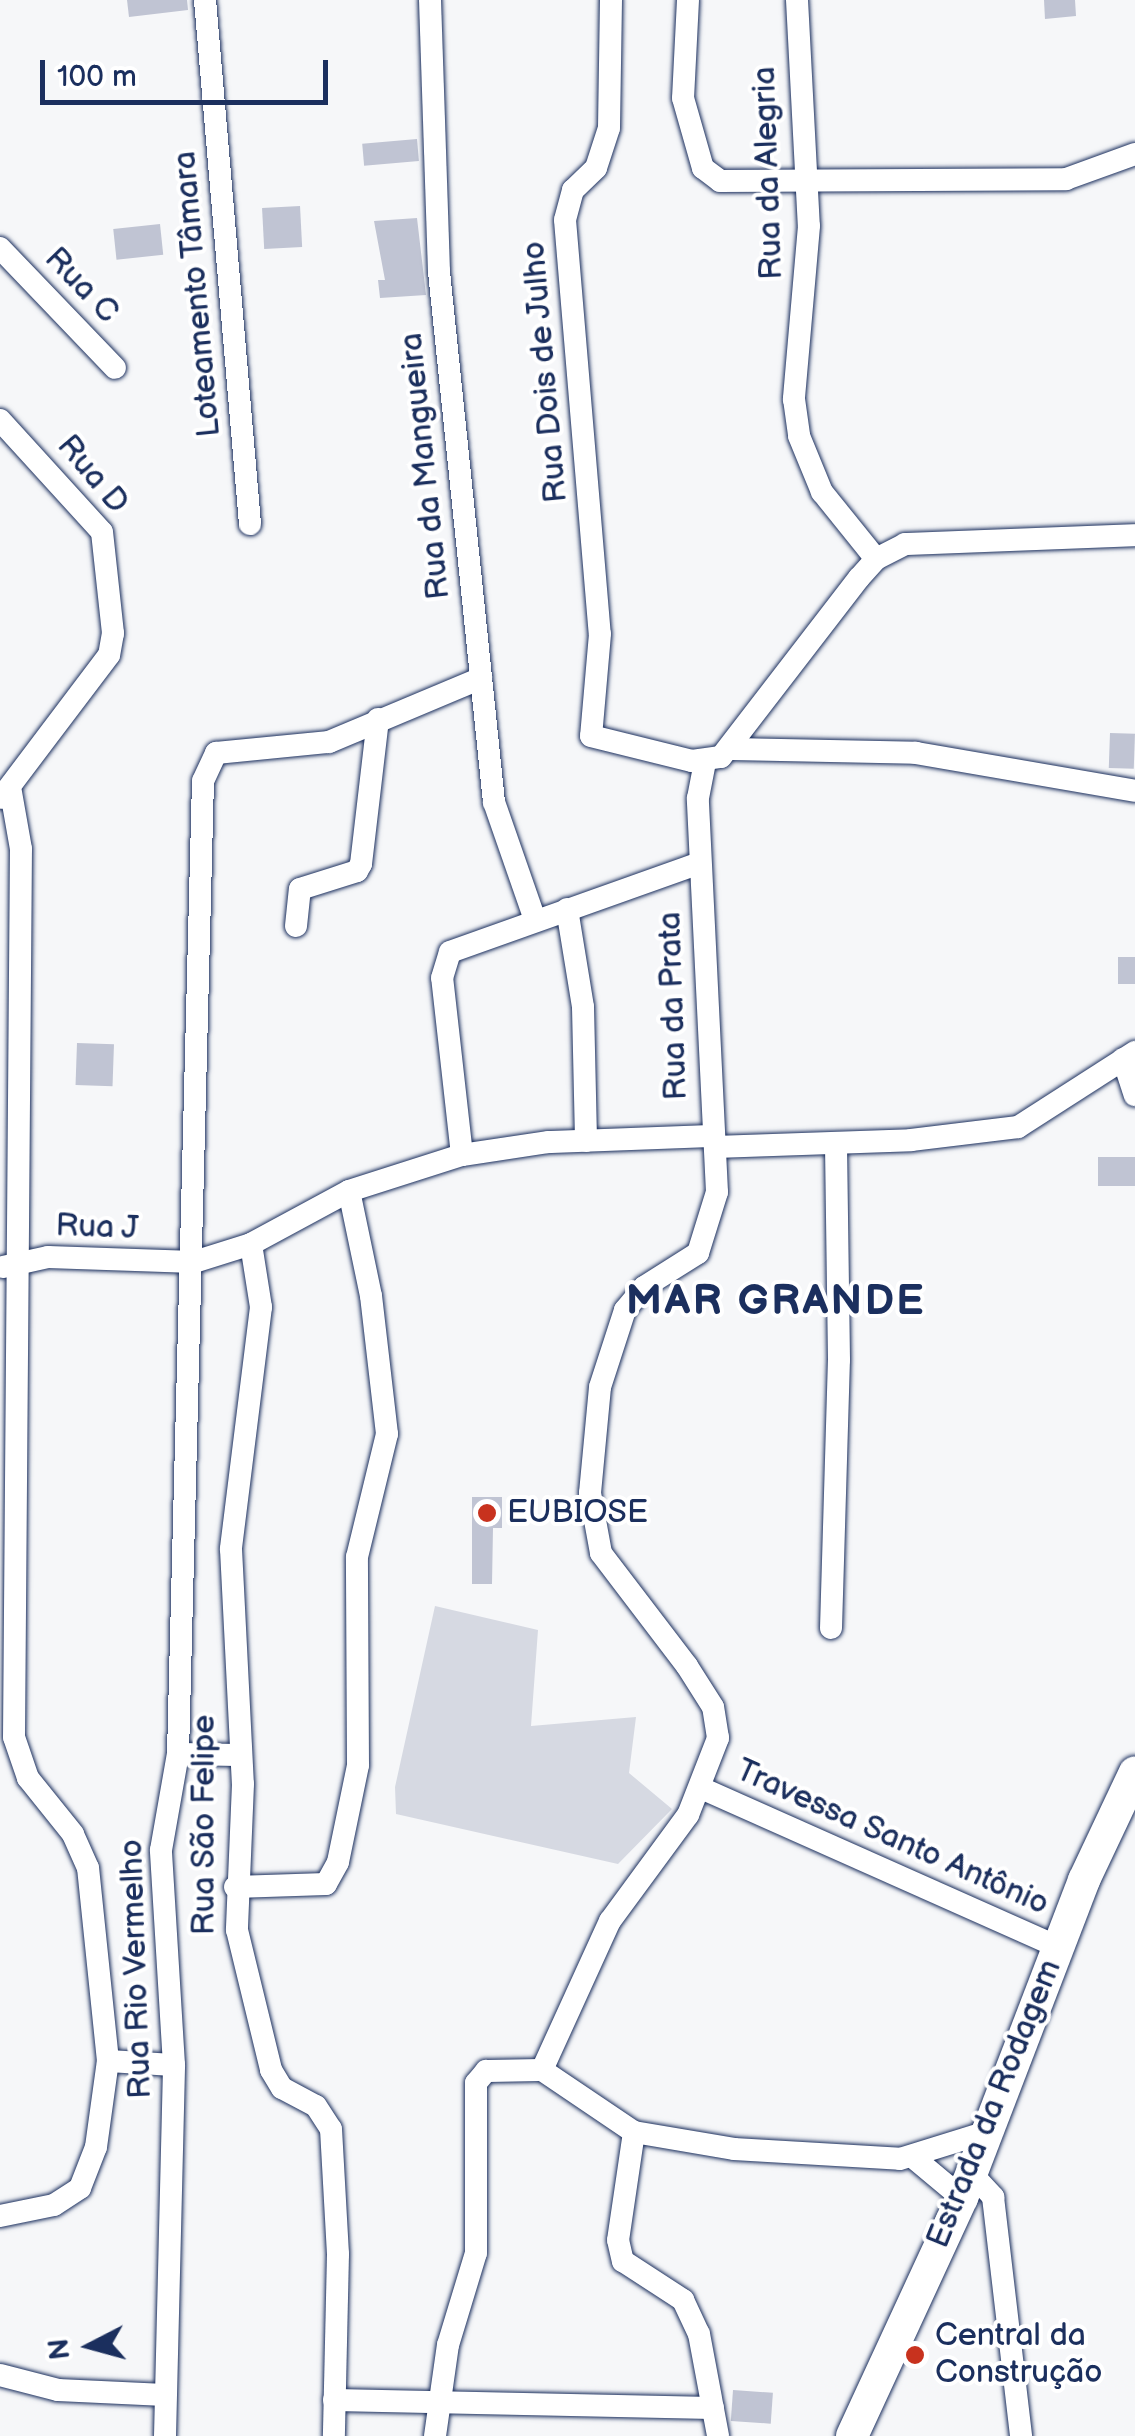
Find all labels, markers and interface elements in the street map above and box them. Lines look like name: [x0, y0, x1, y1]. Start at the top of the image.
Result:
scale bar: [45, 40, 332, 102]
text: 100 m: [57, 59, 137, 95]
street label: Rua da Alegria: [746, 66, 792, 280]
street label: Loteamento Tâmara: [166, 149, 230, 439]
street label: Rua Dois de Julho: [515, 239, 577, 505]
street label: Rua C: [36, 240, 126, 332]
street label: Rua da Mangueira: [393, 331, 459, 601]
street label: Rua D: [48, 428, 136, 522]
street label: Rua da Prata: [652, 911, 696, 1101]
street label: Rua J: [54, 1207, 140, 1249]
district label: MAR GRANDE: [626, 1277, 926, 1327]
place label: EUBIOSE: [507, 1494, 648, 1532]
marker: EUBIOSE: [476, 1502, 498, 1524]
street label: Rua São Felipe: [186, 1714, 224, 1936]
street label: Travessa Santo Antônio: [730, 1752, 1054, 1924]
street label: Rua Rio Vermelho: [113, 1838, 161, 2100]
street label: Estrada da Rodagem: [920, 1954, 1070, 2254]
north arrow: [40, 2296, 140, 2396]
place label: Central da Construção: [935, 2318, 1103, 2393]
text: N: [42, 2337, 77, 2361]
marker: Central da Construção: [904, 2344, 926, 2366]

